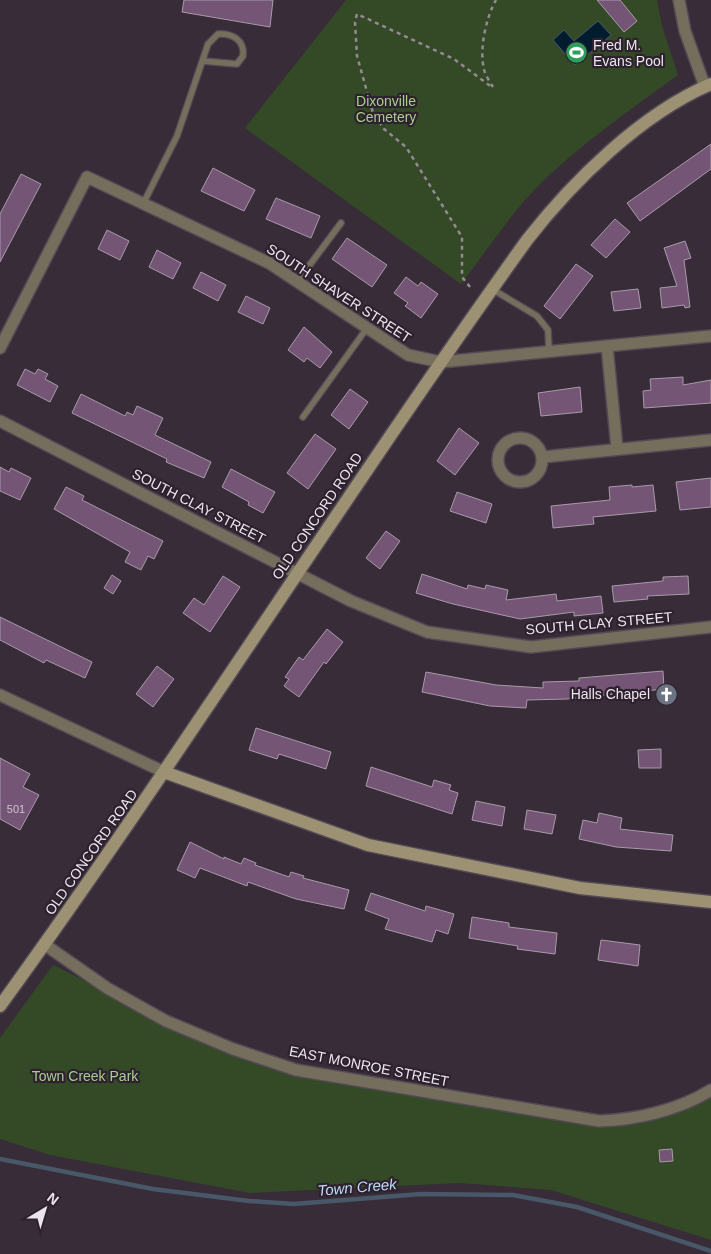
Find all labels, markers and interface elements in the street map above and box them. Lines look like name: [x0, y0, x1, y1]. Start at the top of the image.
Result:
place label: Fred M. Evans Pool: [593, 37, 664, 69]
sports icon: Fred M. Evans Pool: [565, 41, 589, 65]
park label: Dixonville Cemetery: [356, 93, 416, 125]
street label: SOUTH SHAVER STREET: [264, 240, 414, 346]
street label: OLD CONCORD ROAD: [269, 450, 365, 582]
street label: SOUTH CLAY STREET: [130, 465, 269, 547]
street label: SOUTH CLAY STREET: [525, 609, 674, 637]
church icon: Halls Chapel: [654, 682, 678, 706]
place label: Halls Chapel: [571, 686, 650, 702]
street label: OLD CONCORD ROAD: [42, 786, 140, 918]
house number: 501: [7, 803, 25, 815]
street label: EAST MONROE STREET: [288, 1043, 451, 1089]
park label: Town Creek Park: [32, 1068, 139, 1084]
water label: Town Creek: [317, 1175, 399, 1199]
north arrow: [20, 1184, 70, 1234]
text: N: [44, 1189, 62, 1208]

